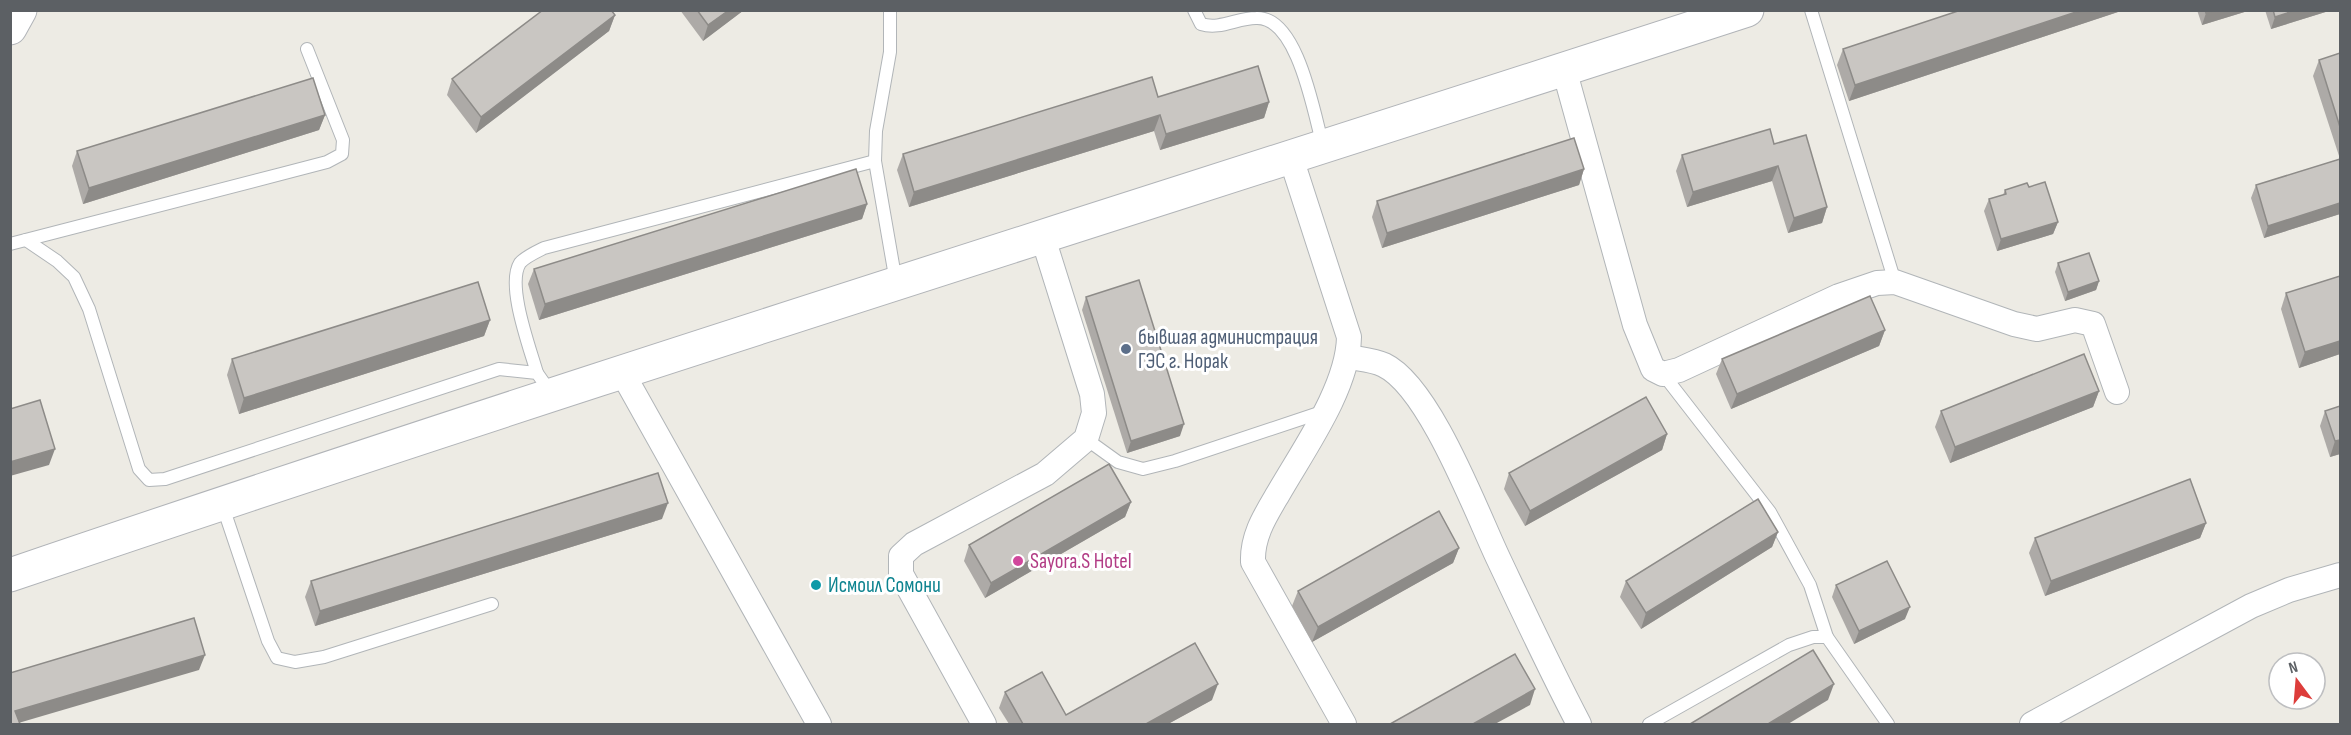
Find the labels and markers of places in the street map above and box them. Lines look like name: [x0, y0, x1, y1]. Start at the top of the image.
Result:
place label: бывшая администрация ГЭС г. Норак: [1138, 325, 1318, 374]
marker: бывшая администрация ГЭС г. Норак: [1119, 342, 1133, 356]
place label: Sayora.S Hotel: [1030, 549, 1132, 574]
marker: Sayora.S Hotel: [1011, 554, 1025, 568]
place label: Исмоил Сомони: [828, 573, 941, 598]
marker: Исмоил Сомони: [809, 578, 823, 592]

